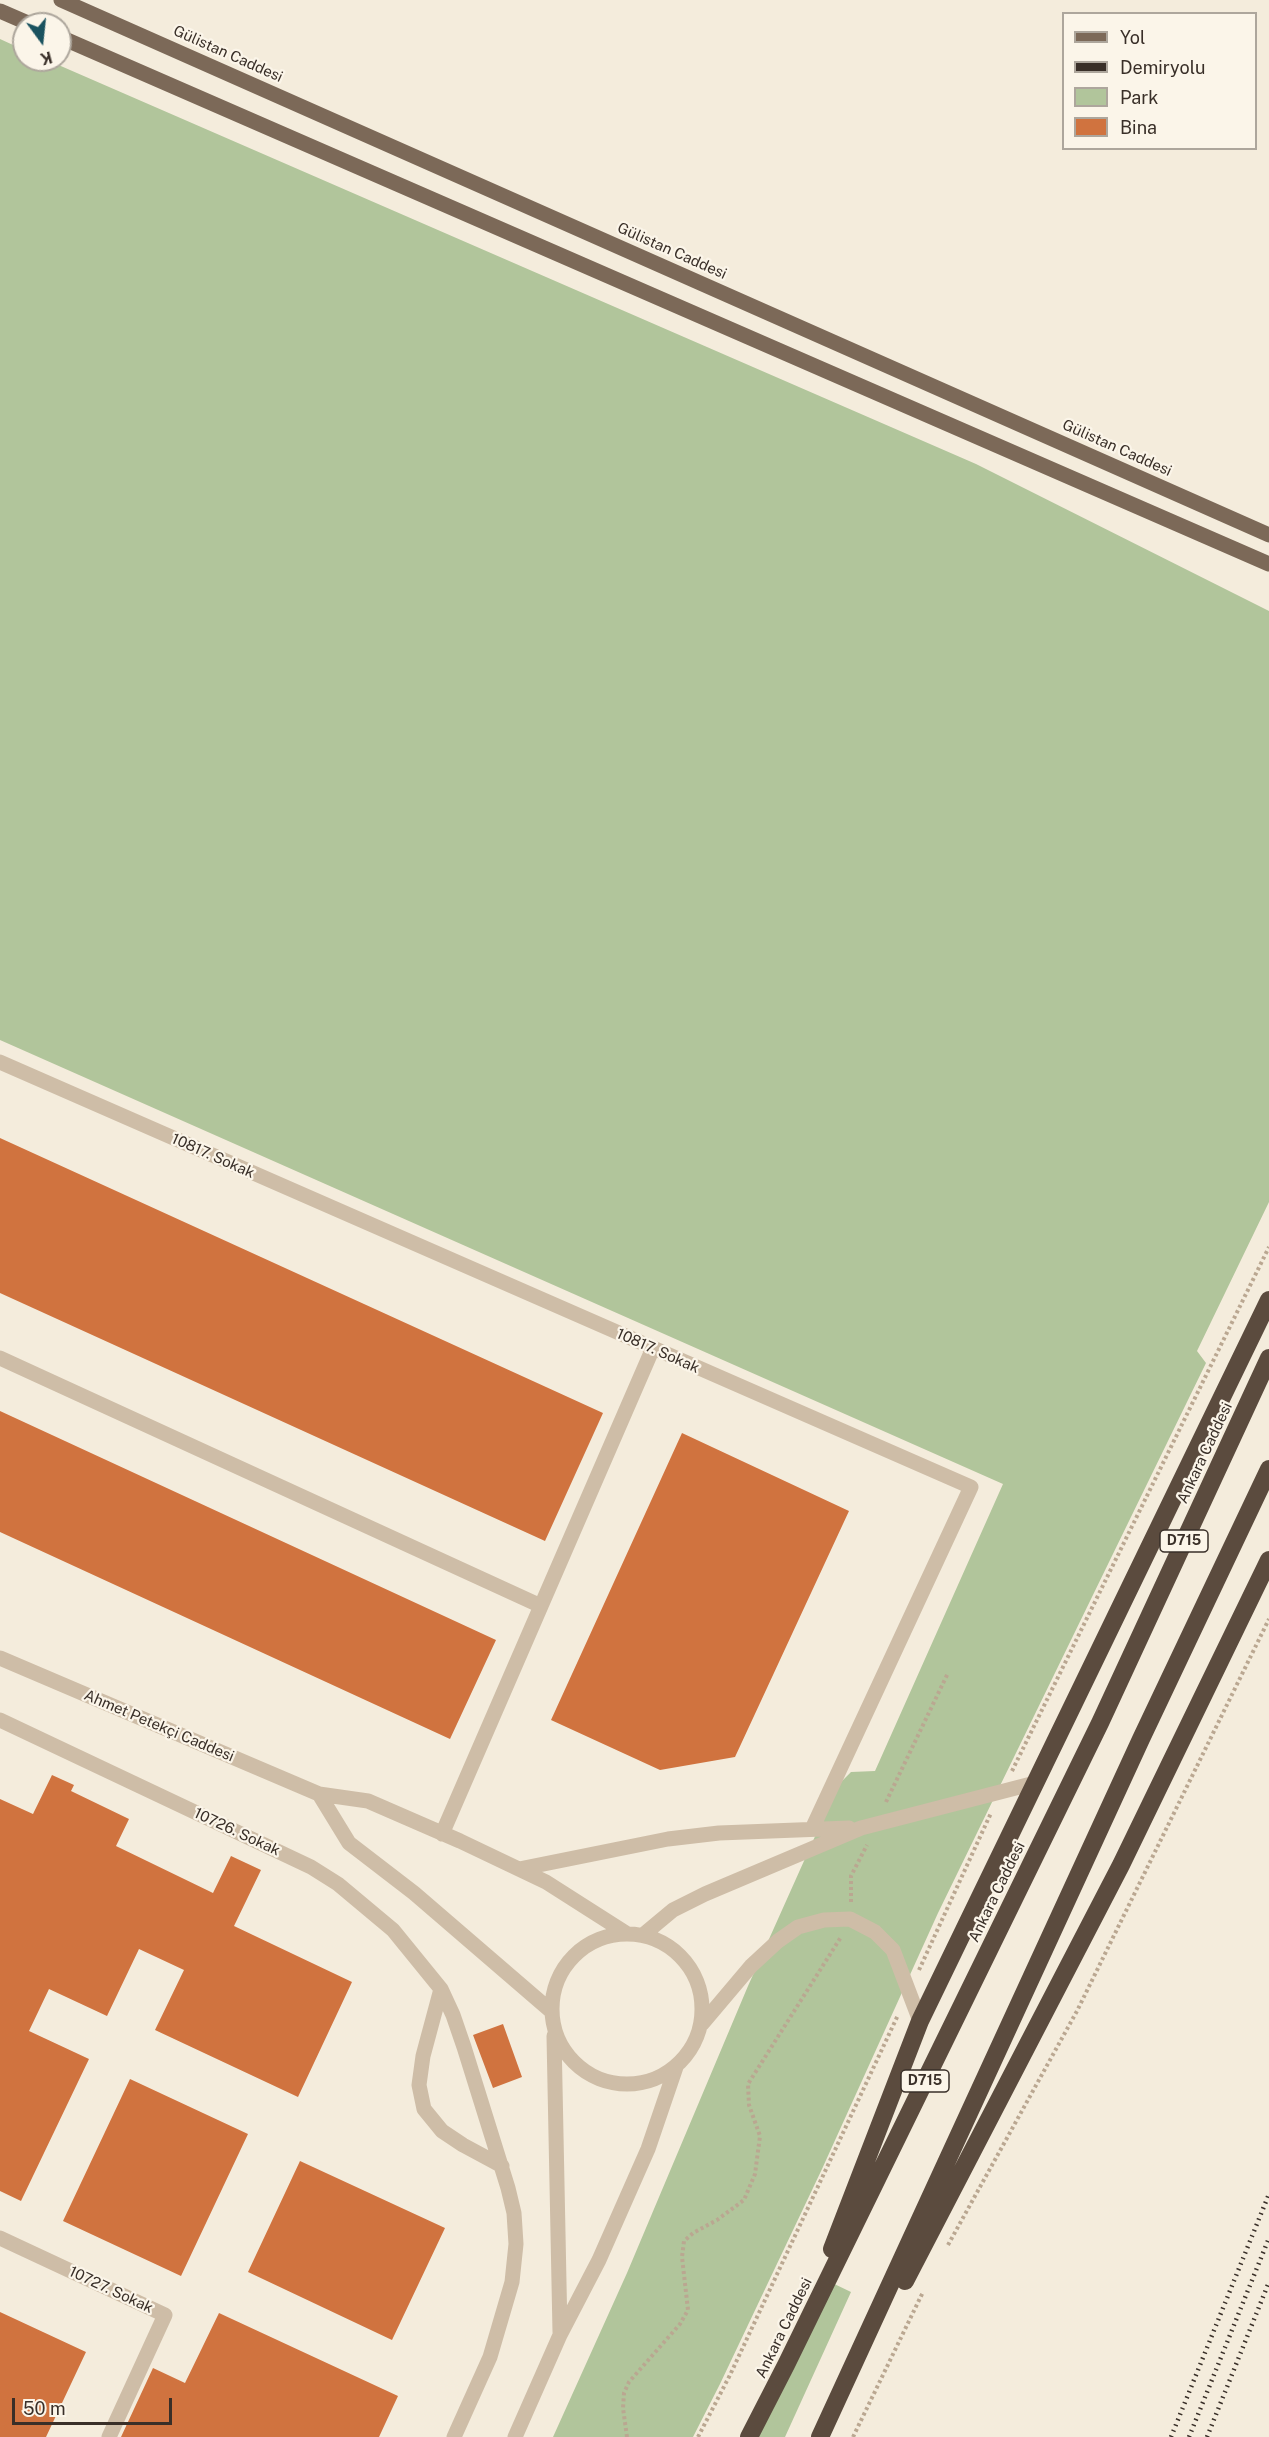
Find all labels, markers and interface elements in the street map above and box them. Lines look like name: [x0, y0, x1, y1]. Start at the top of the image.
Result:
north arrow: [12, 12, 72, 72]
legend: [1062, 12, 1257, 150]
street label: Gülistan Caddesi: [170, 22, 286, 86]
text: Yol: [1120, 27, 1145, 48]
text: K: [38, 47, 54, 69]
text: Demiryolu: [1120, 57, 1205, 78]
text: Park: [1120, 87, 1158, 108]
text: Bina: [1120, 117, 1157, 138]
street label: Gülistan Caddesi: [614, 219, 730, 283]
street label: Gülistan Caddesi: [1059, 416, 1175, 480]
street label: 10817. Sokak: [169, 1130, 257, 1182]
street label: 10817. Sokak: [614, 1325, 702, 1377]
street label: Ankara Caddesi: [1174, 1400, 1236, 1506]
road number: D715: [1160, 1530, 1208, 1552]
street label: Ahmet Petekçi Caddesi: [81, 1686, 237, 1766]
street label: 10726. Sokak: [191, 1804, 283, 1860]
street label: Ankara Caddesi: [965, 1839, 1029, 1945]
road number: D715: [901, 2070, 949, 2092]
street label: 10727. Sokak: [66, 2263, 156, 2317]
street label: Ankara Caddesi: [752, 2275, 816, 2381]
scale bar: [15, 2386, 176, 2424]
text: 50 m: [23, 2398, 66, 2419]

